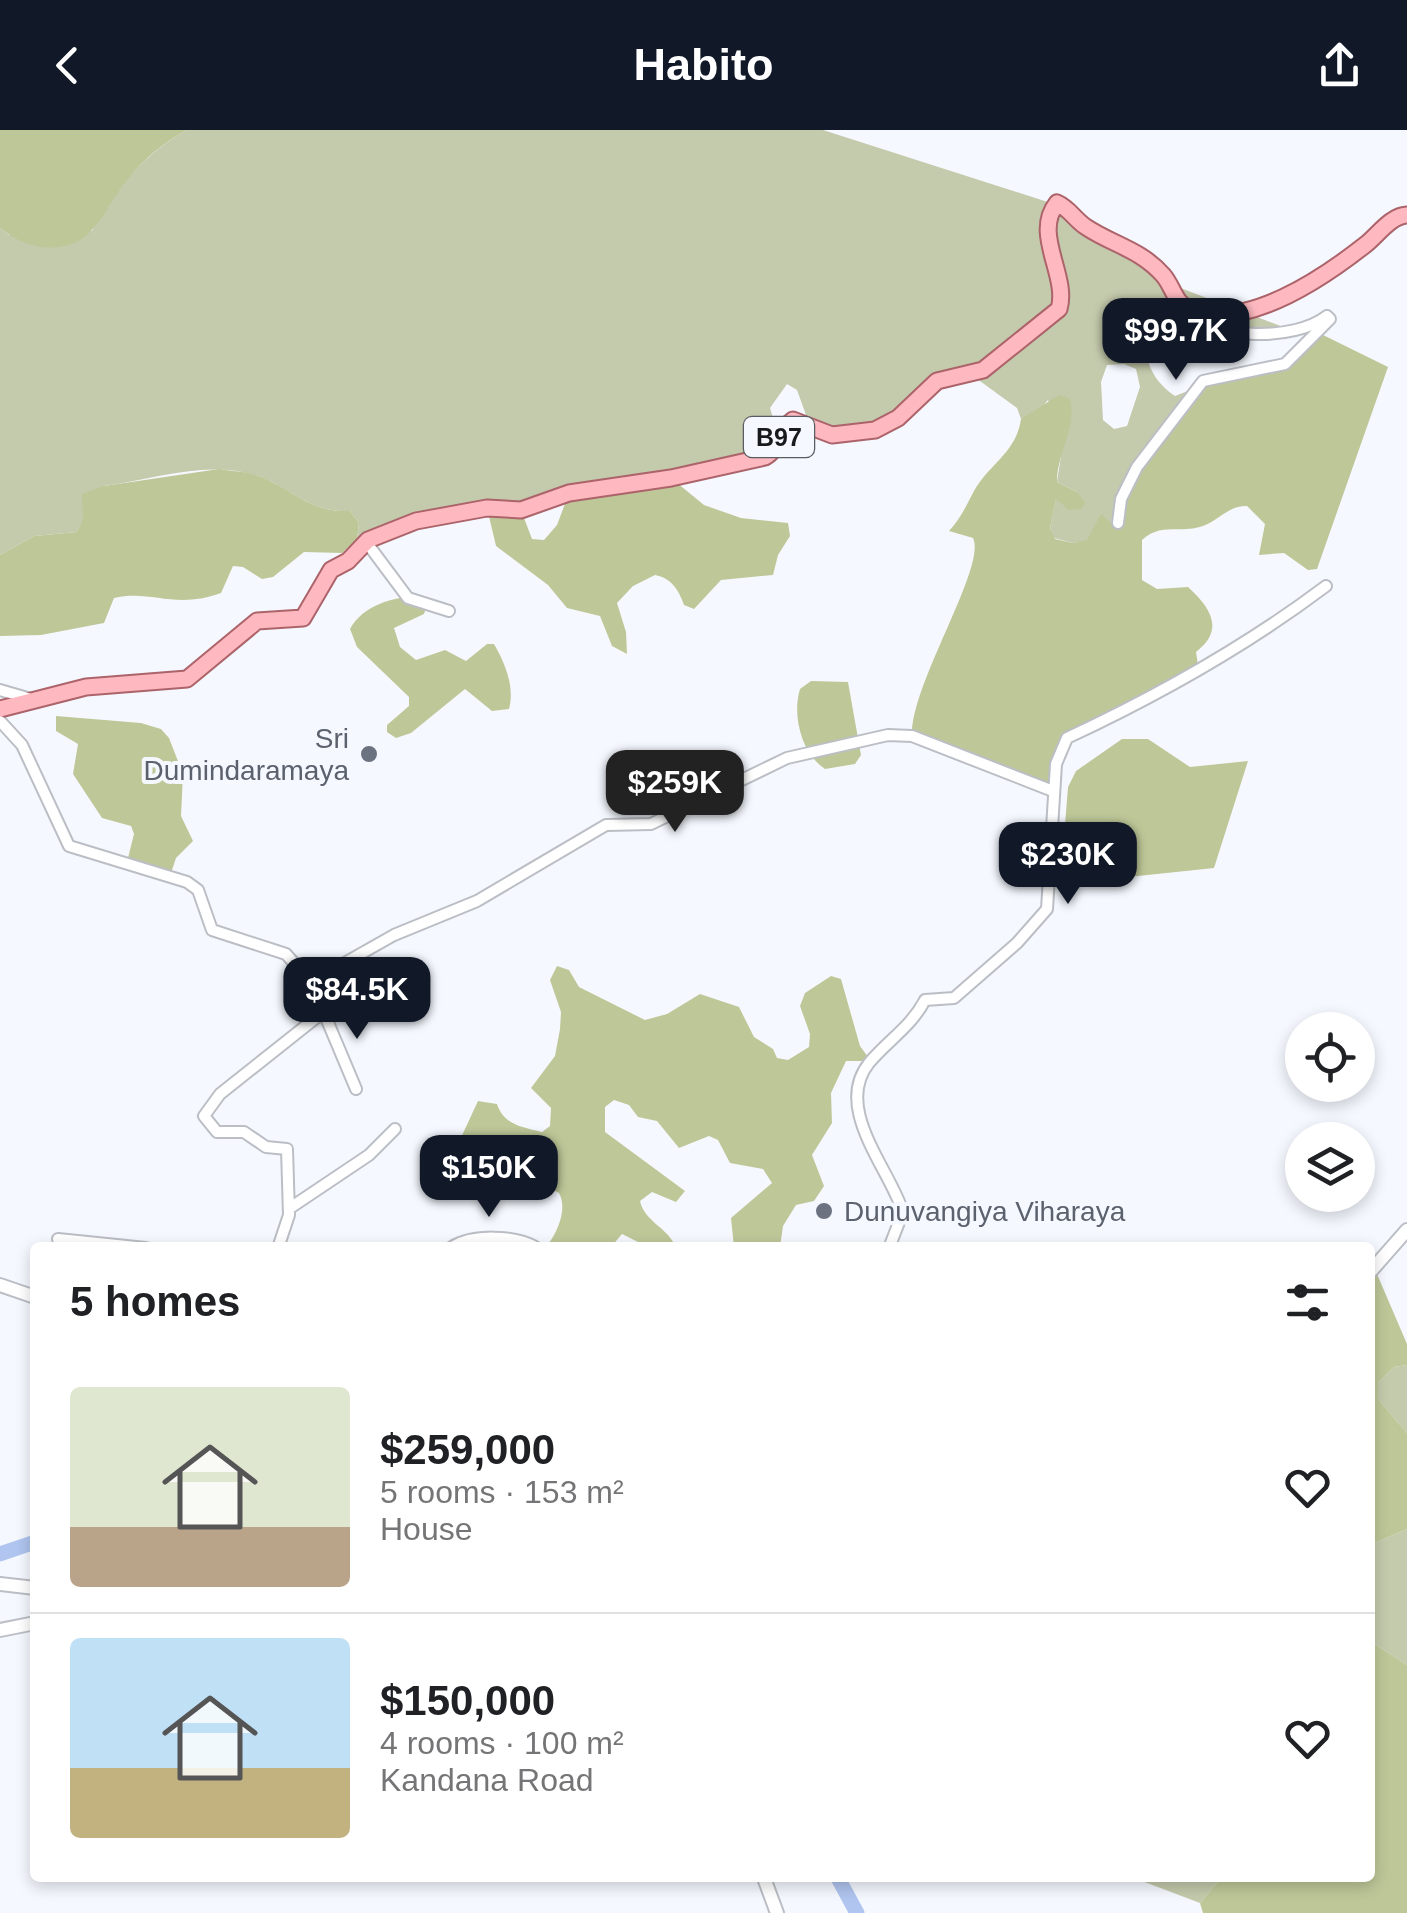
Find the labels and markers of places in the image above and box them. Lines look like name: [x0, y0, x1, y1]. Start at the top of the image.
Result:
pin: $99.7K: [1095, 298, 1257, 383]
place label: Sri Dumindaramaya: [144, 723, 349, 786]
marker: Sri Dumindaramaya: [358, 743, 380, 765]
pin: $259K: [605, 750, 745, 835]
pin: $230K: [998, 822, 1138, 907]
pin: $84.5K: [276, 957, 438, 1042]
pin: $150K: [419, 1135, 559, 1220]
place label: Dunuvangiya Viharaya: [844, 1196, 1126, 1227]
marker: Dunuvangiya Viharaya: [813, 1200, 835, 1222]

